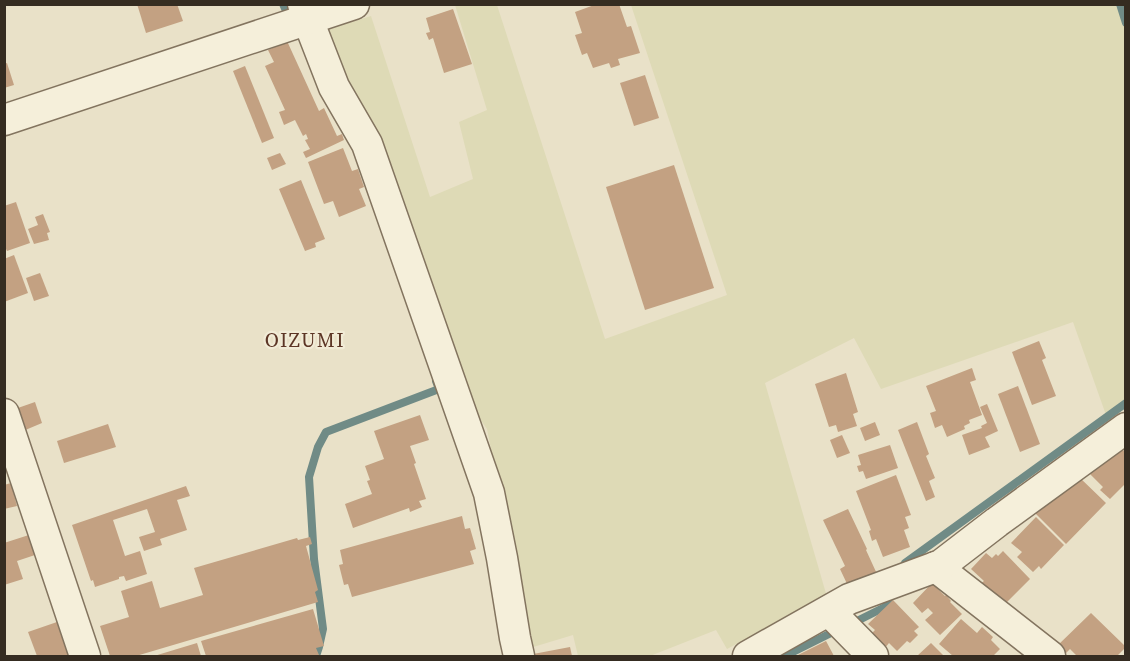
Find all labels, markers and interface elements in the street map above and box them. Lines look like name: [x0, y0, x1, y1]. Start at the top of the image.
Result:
district label: OIZUMI: [265, 326, 345, 354]

